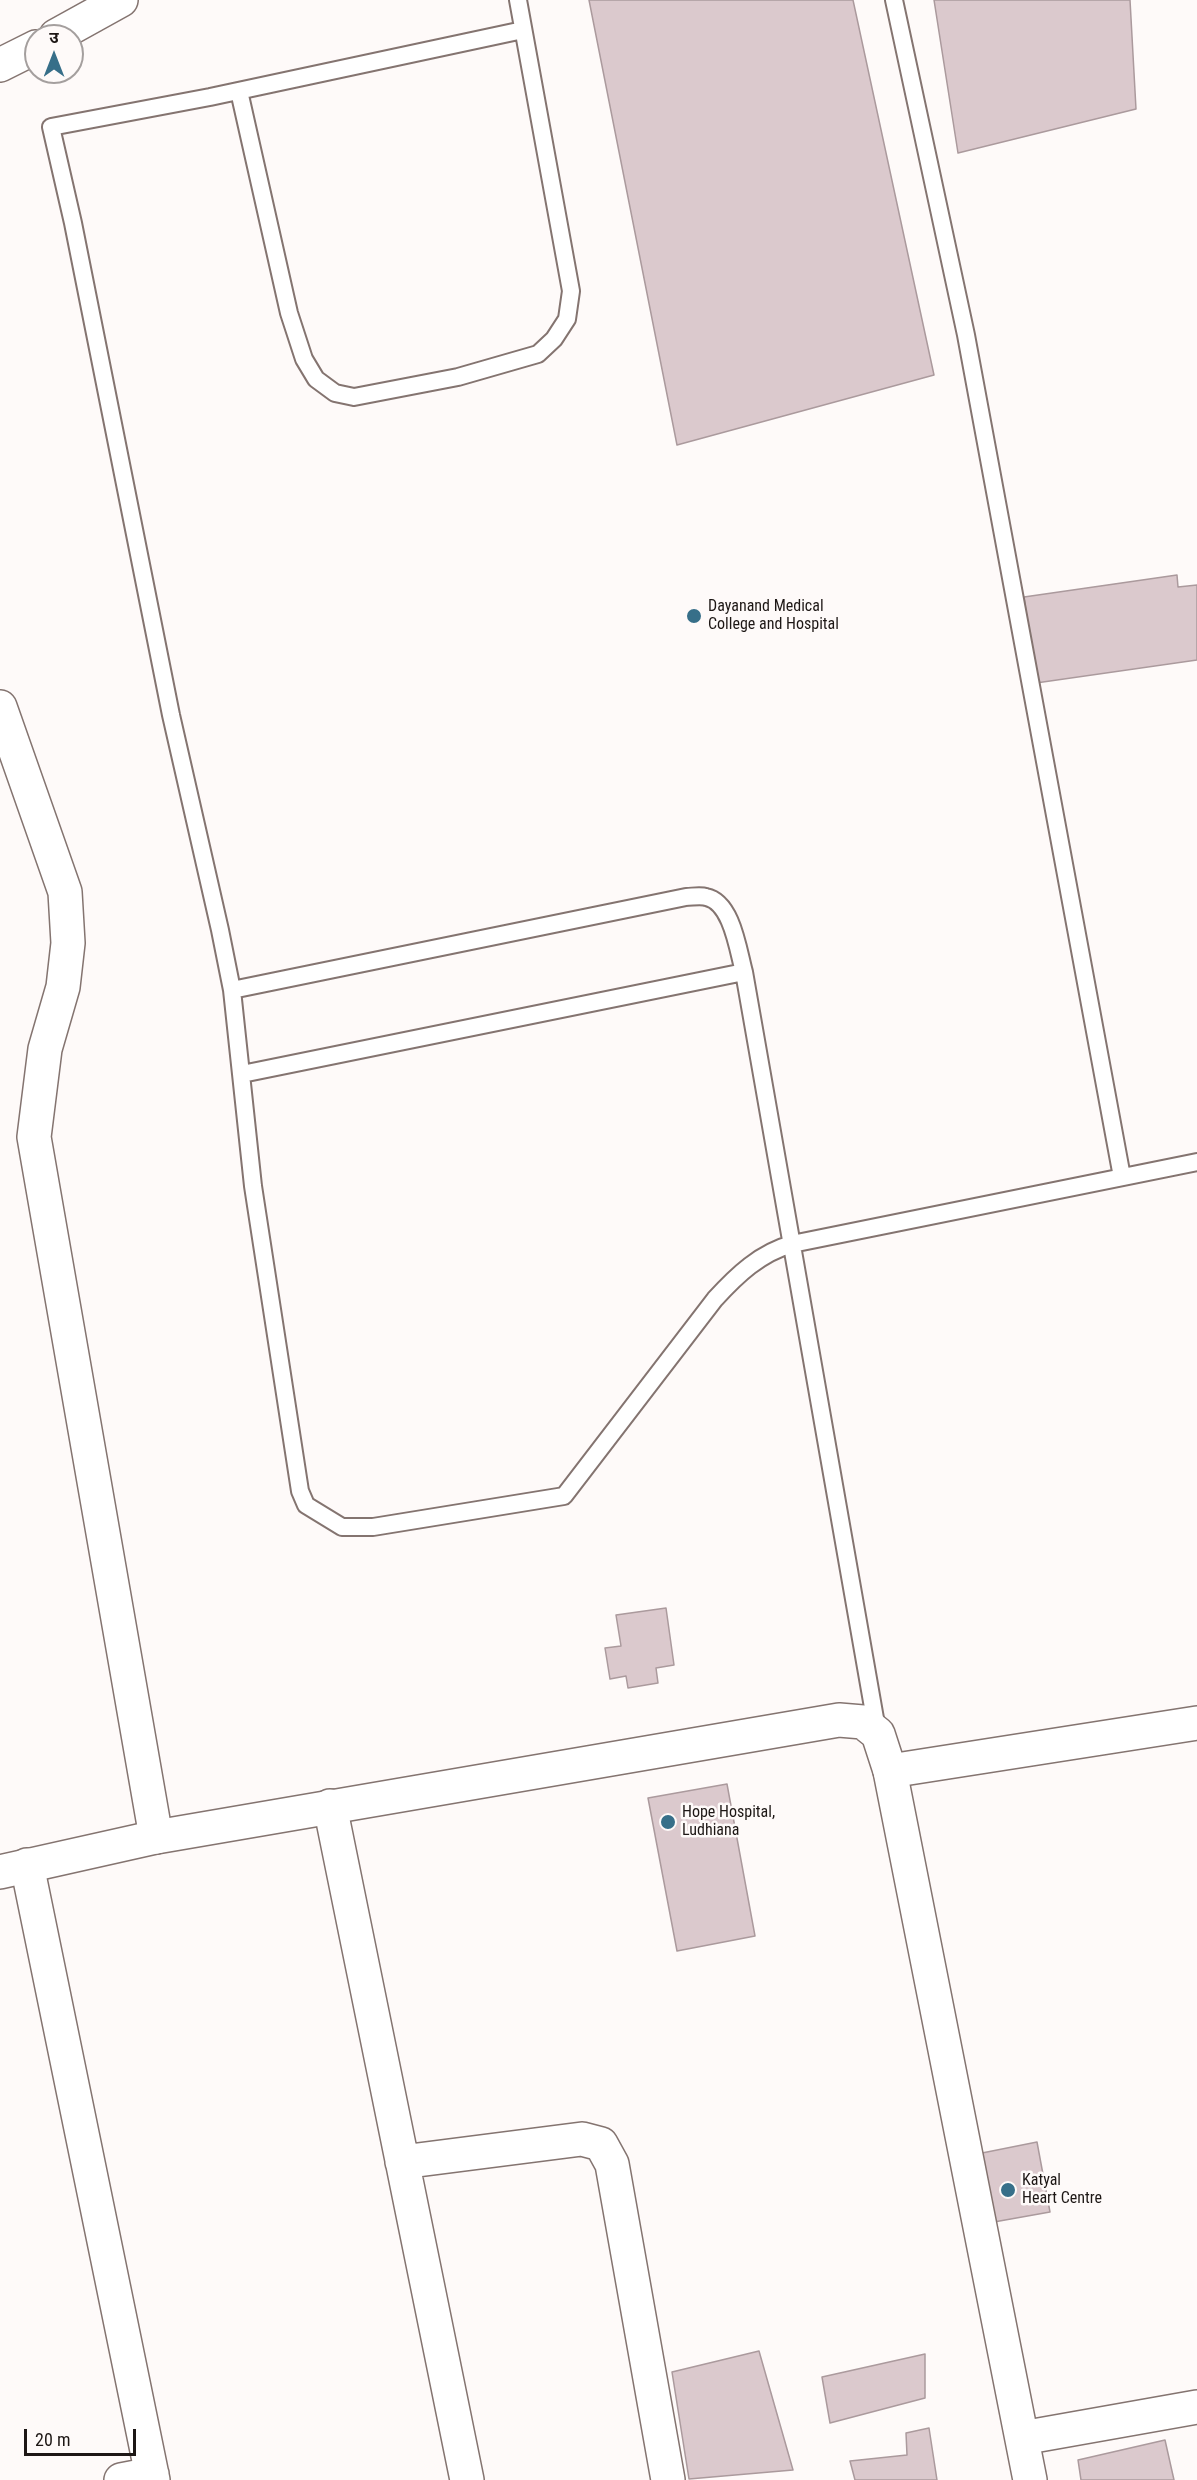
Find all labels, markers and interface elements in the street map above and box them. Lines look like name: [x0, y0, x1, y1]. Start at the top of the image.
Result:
north arrow: [24, 24, 84, 84]
text: उ: [49, 28, 59, 47]
place label: Dayanand Medical College and Hospital: [708, 597, 839, 635]
marker: Dayanand Medical College and Hospital: [685, 607, 703, 625]
place label: Hope Hospital, Ludhiana: [682, 1803, 775, 1841]
marker: Hope Hospital, Ludhiana: [659, 1813, 677, 1831]
place label: Katyal Heart Centre: [1022, 2171, 1102, 2209]
marker: Katyal Heart Centre: [999, 2181, 1017, 2199]
scale bar: [27, 2417, 140, 2455]
text: 20 m: [35, 2429, 70, 2450]

